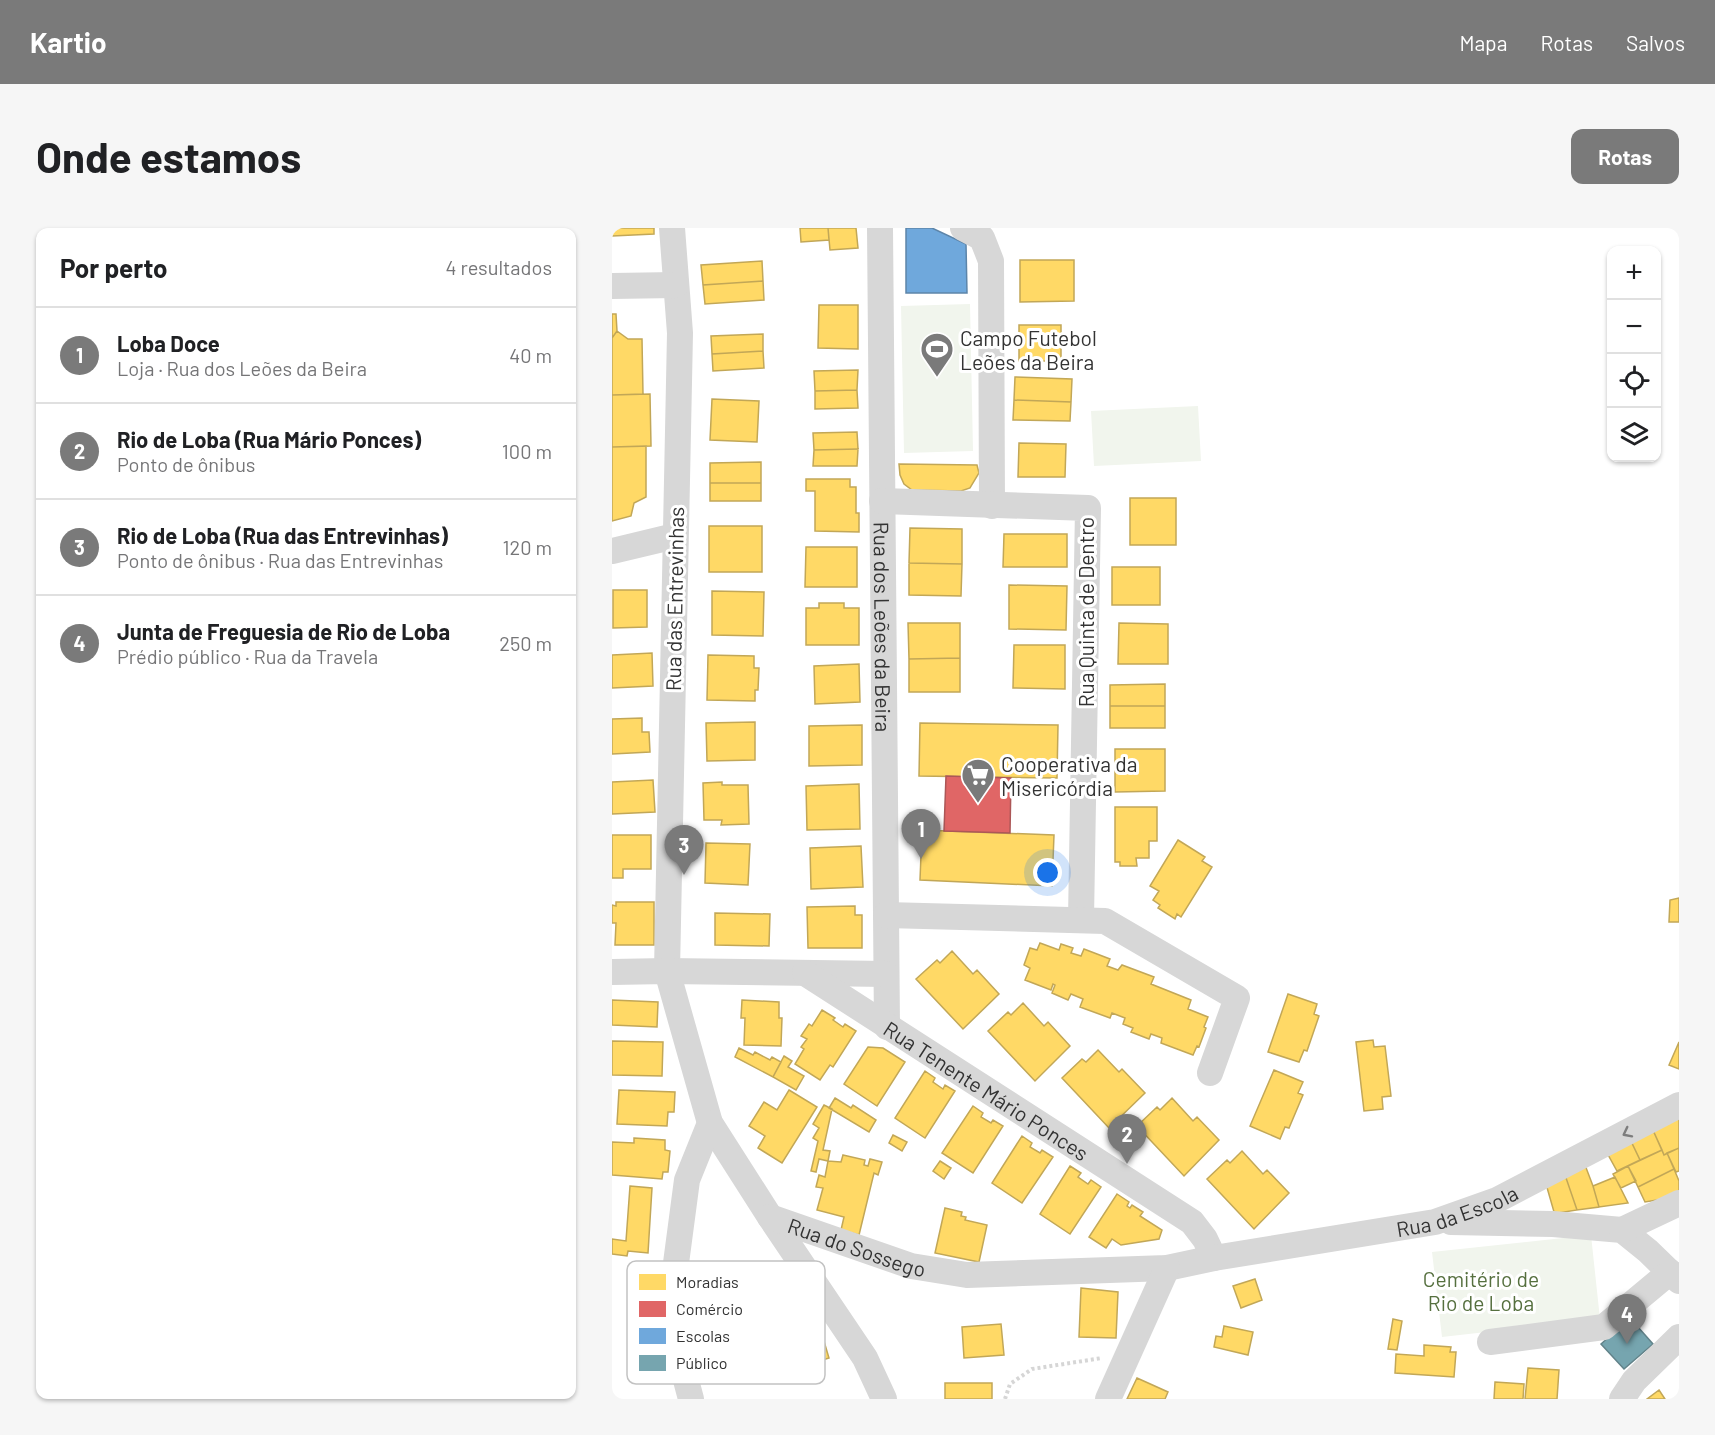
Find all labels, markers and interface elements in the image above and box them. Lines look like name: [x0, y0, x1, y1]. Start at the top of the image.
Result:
text: Kartio: [30, 25, 107, 59]
text: Mapa: [1459, 30, 1507, 55]
text: Rotas: [1540, 30, 1593, 55]
text: Salvos: [1626, 30, 1685, 55]
button: Rotas: [1571, 129, 1679, 184]
text: Onde estamos: [36, 131, 301, 181]
map controls: [1607, 246, 1661, 462]
button: +: [1607, 246, 1661, 300]
text: Por perto: [60, 252, 168, 283]
text: 4 resultados: [445, 255, 552, 279]
button: −: [1607, 300, 1661, 354]
place label: Campo Futebol Leões da Beira: [960, 325, 1097, 374]
text: Loba Doce: [117, 330, 220, 356]
sports icon: Campo Futebol Leões da Beira: [919, 331, 955, 378]
text: 1: [76, 343, 83, 367]
text: 40 m: [509, 343, 552, 367]
button: locate: [1607, 354, 1661, 408]
text: Loja · Rua dos Leões da Beira: [117, 356, 367, 380]
button: layers: [1607, 408, 1661, 462]
text: Rio de Loba (Rua Mário Ponces): [117, 426, 421, 452]
text: 2: [74, 439, 85, 463]
text: 100 m: [502, 439, 552, 463]
text: Ponto de ônibus: [117, 452, 255, 476]
street label: Rua das Entrevinhas: [660, 507, 688, 691]
street label: Rua Quinta de Dentro: [1073, 517, 1098, 707]
text: Rio de Loba (Rua das Entrevinhas): [117, 522, 448, 548]
street label: Rua dos Leões da Beira: [870, 522, 897, 732]
text: 3: [74, 535, 85, 559]
text: 120 m: [502, 535, 552, 559]
text: Ponto de ônibus · Rua das Entrevinhas: [117, 548, 443, 572]
text: Junta de Freguesia de Rio de Loba: [117, 618, 450, 644]
text: 4: [73, 631, 86, 655]
text: 250 m: [499, 631, 552, 655]
text: Prédio público · Rua da Travela: [117, 644, 378, 668]
place label: Cooperativa da Misericórdia: [1001, 751, 1137, 800]
supermarket icon: Cooperativa da Misericórdia: [960, 757, 996, 804]
pin: 1: [902, 810, 940, 859]
pin: 3: [664, 826, 704, 875]
your location: [1033, 858, 1062, 887]
street label: Rua Tenente Mário Ponces: [880, 1015, 1094, 1165]
pin: 2: [1108, 1114, 1146, 1164]
one-way arrow: [1623, 1125, 1634, 1137]
street label: Rua da Escola: [1394, 1179, 1522, 1241]
street label: Rua do Sossego: [785, 1212, 927, 1281]
legend: [627, 1261, 825, 1384]
park label: Cemitério de Rio de Loba: [1423, 1266, 1539, 1315]
text: Moradias: [676, 1272, 739, 1291]
pin: 4: [1608, 1294, 1646, 1344]
text: Comércio: [676, 1299, 743, 1318]
text: Escolas: [676, 1326, 730, 1345]
text: Público: [676, 1353, 728, 1372]

